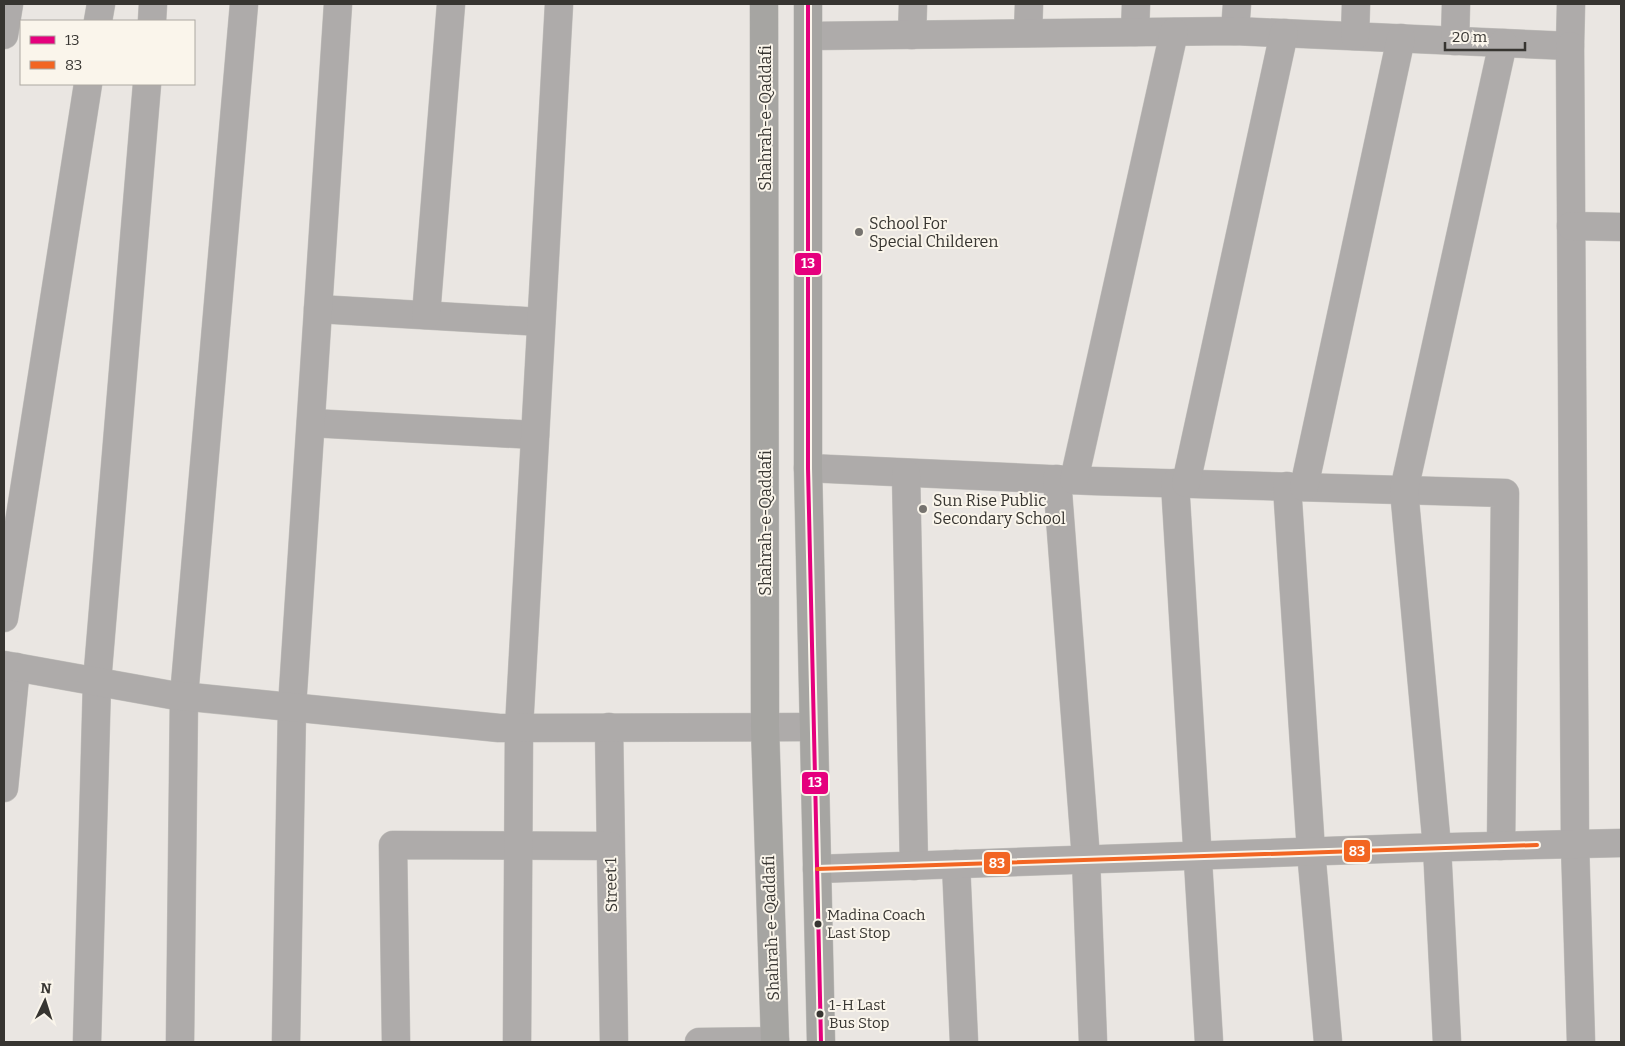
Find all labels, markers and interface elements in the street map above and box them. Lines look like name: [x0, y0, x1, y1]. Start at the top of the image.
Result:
legend: [20, 20, 195, 85]
scale bar: [1445, 20, 1525, 52]
text: 20 m: [1452, 28, 1488, 46]
text: 13: [65, 31, 80, 49]
street label: Shahrah-e-Qaddafi: [756, 45, 775, 191]
text: 83: [65, 56, 82, 74]
place label: School For Special Childeren: [869, 214, 999, 251]
marker: School For Special Childeren: [853, 226, 865, 238]
line badge: 13: [794, 252, 822, 276]
text: 13: [801, 255, 815, 272]
street label: Shahrah-e-Qaddafi: [756, 450, 775, 596]
place label: Sun Rise Public Secondary School: [933, 491, 1066, 528]
marker: Sun Rise Public Secondary School: [917, 503, 929, 515]
line badge: 13: [801, 771, 829, 795]
text: 13: [808, 774, 822, 791]
line badge: 83: [1343, 839, 1371, 863]
text: 83: [1349, 843, 1365, 860]
line badge: 83: [983, 851, 1011, 875]
street label: Shahrah-e-Qaddafi: [759, 855, 783, 1001]
text: 83: [989, 855, 1005, 872]
street label: Street 1: [601, 857, 621, 913]
place label: Madina Coach Last Stop: [827, 906, 926, 942]
marker: Madina Coach Last Stop: [813, 919, 823, 929]
north arrow: [20, 976, 70, 1026]
text: N: [40, 980, 52, 997]
place label: 1-H Last Bus Stop: [829, 996, 890, 1032]
marker: 1-H Last Bus Stop: [815, 1009, 825, 1019]

